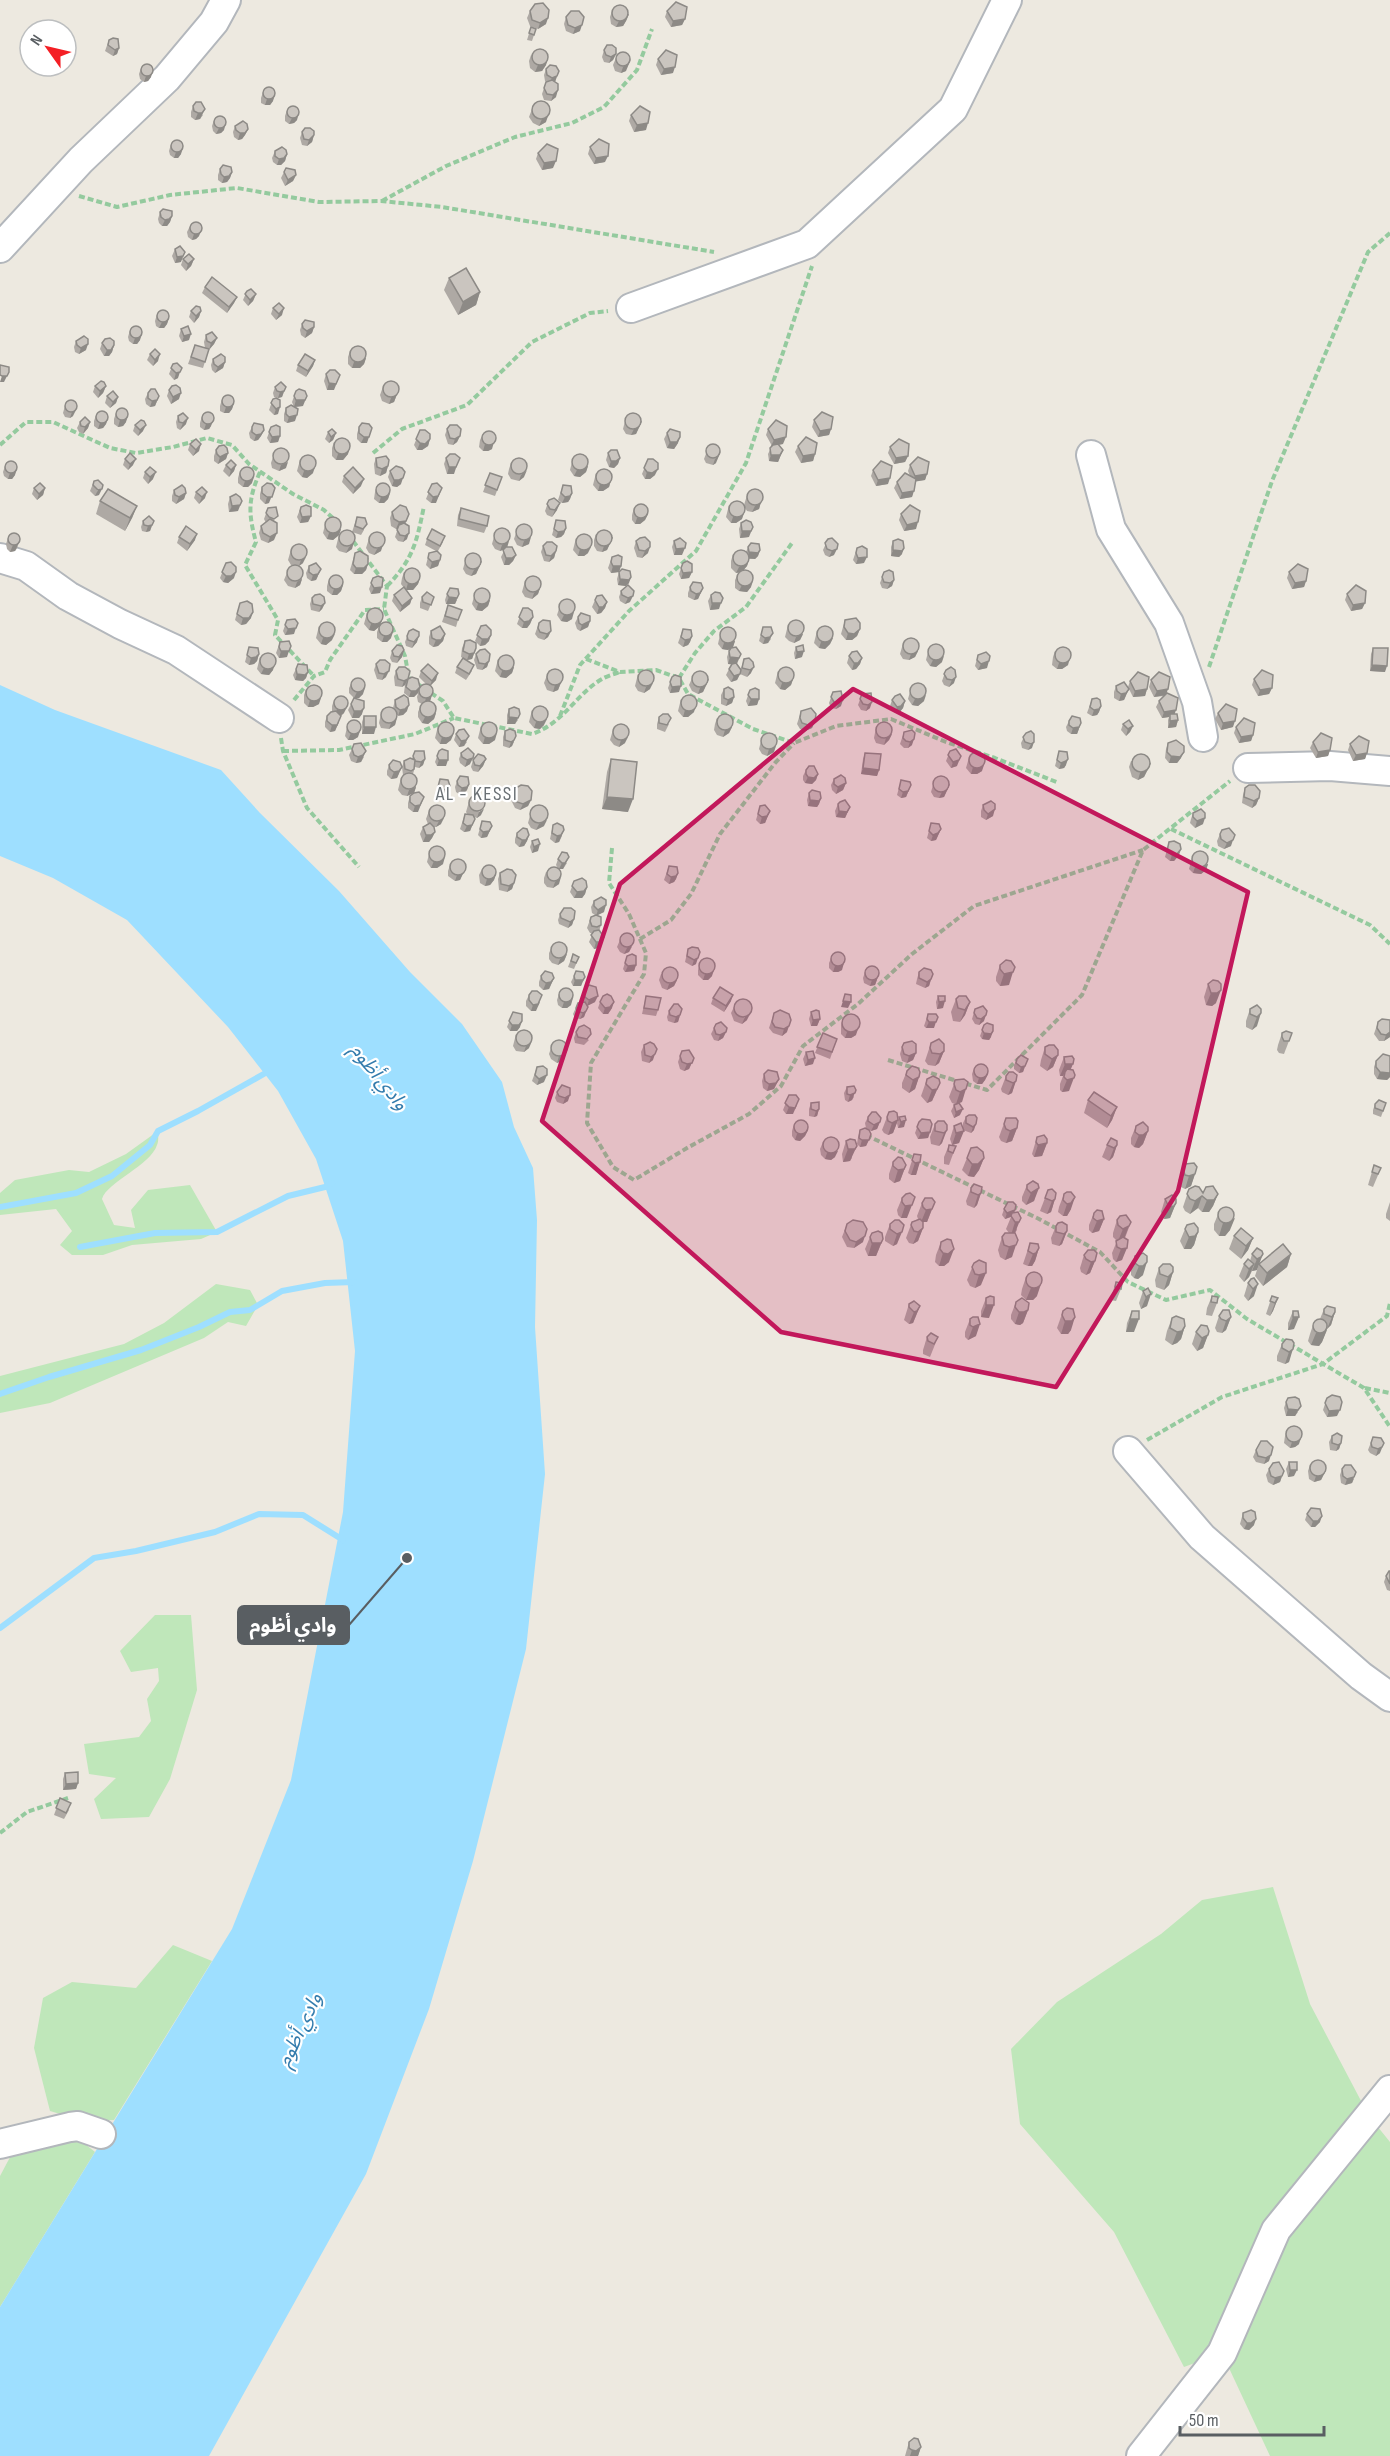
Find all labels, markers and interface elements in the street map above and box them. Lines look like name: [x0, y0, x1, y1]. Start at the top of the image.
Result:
north arrow: [18, 18, 78, 78]
text: N: [27, 32, 47, 49]
district label: AL - KESSI: [435, 782, 518, 806]
water label: وادي أظوم: [342, 1037, 414, 1117]
callout: وادي أظوم: [238, 1606, 349, 1644]
text: وادي أظوم: [250, 1612, 336, 1642]
water label: وادي أظوم: [271, 1988, 330, 2073]
scale bar: [1180, 2399, 1324, 2437]
text: 50 m: [1189, 2410, 1219, 2431]

